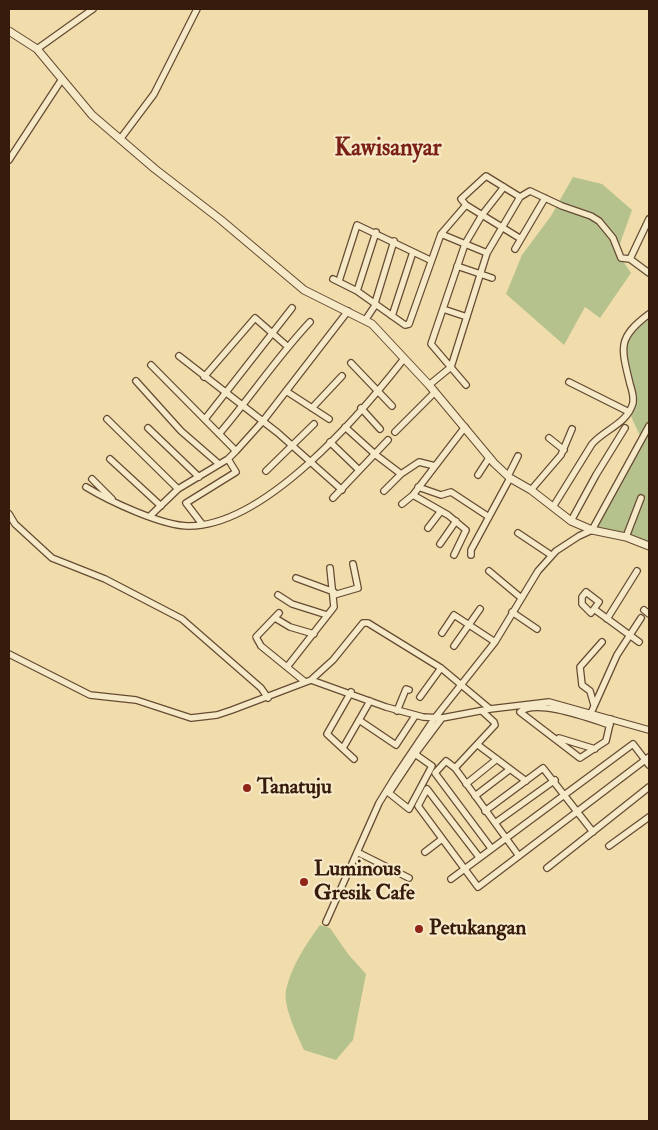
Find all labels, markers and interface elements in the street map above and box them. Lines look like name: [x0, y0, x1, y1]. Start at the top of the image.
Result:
district label: Kawisanyar: [334, 136, 442, 164]
place label: Tanatuju: [257, 775, 332, 801]
marker: Tanatuju: [241, 782, 253, 794]
place label: Luminous Gresik Cafe: [314, 857, 415, 907]
marker: Luminous Gresik Cafe: [298, 876, 310, 888]
place label: Petukangan: [429, 916, 526, 942]
marker: Petukangan: [413, 923, 425, 935]

